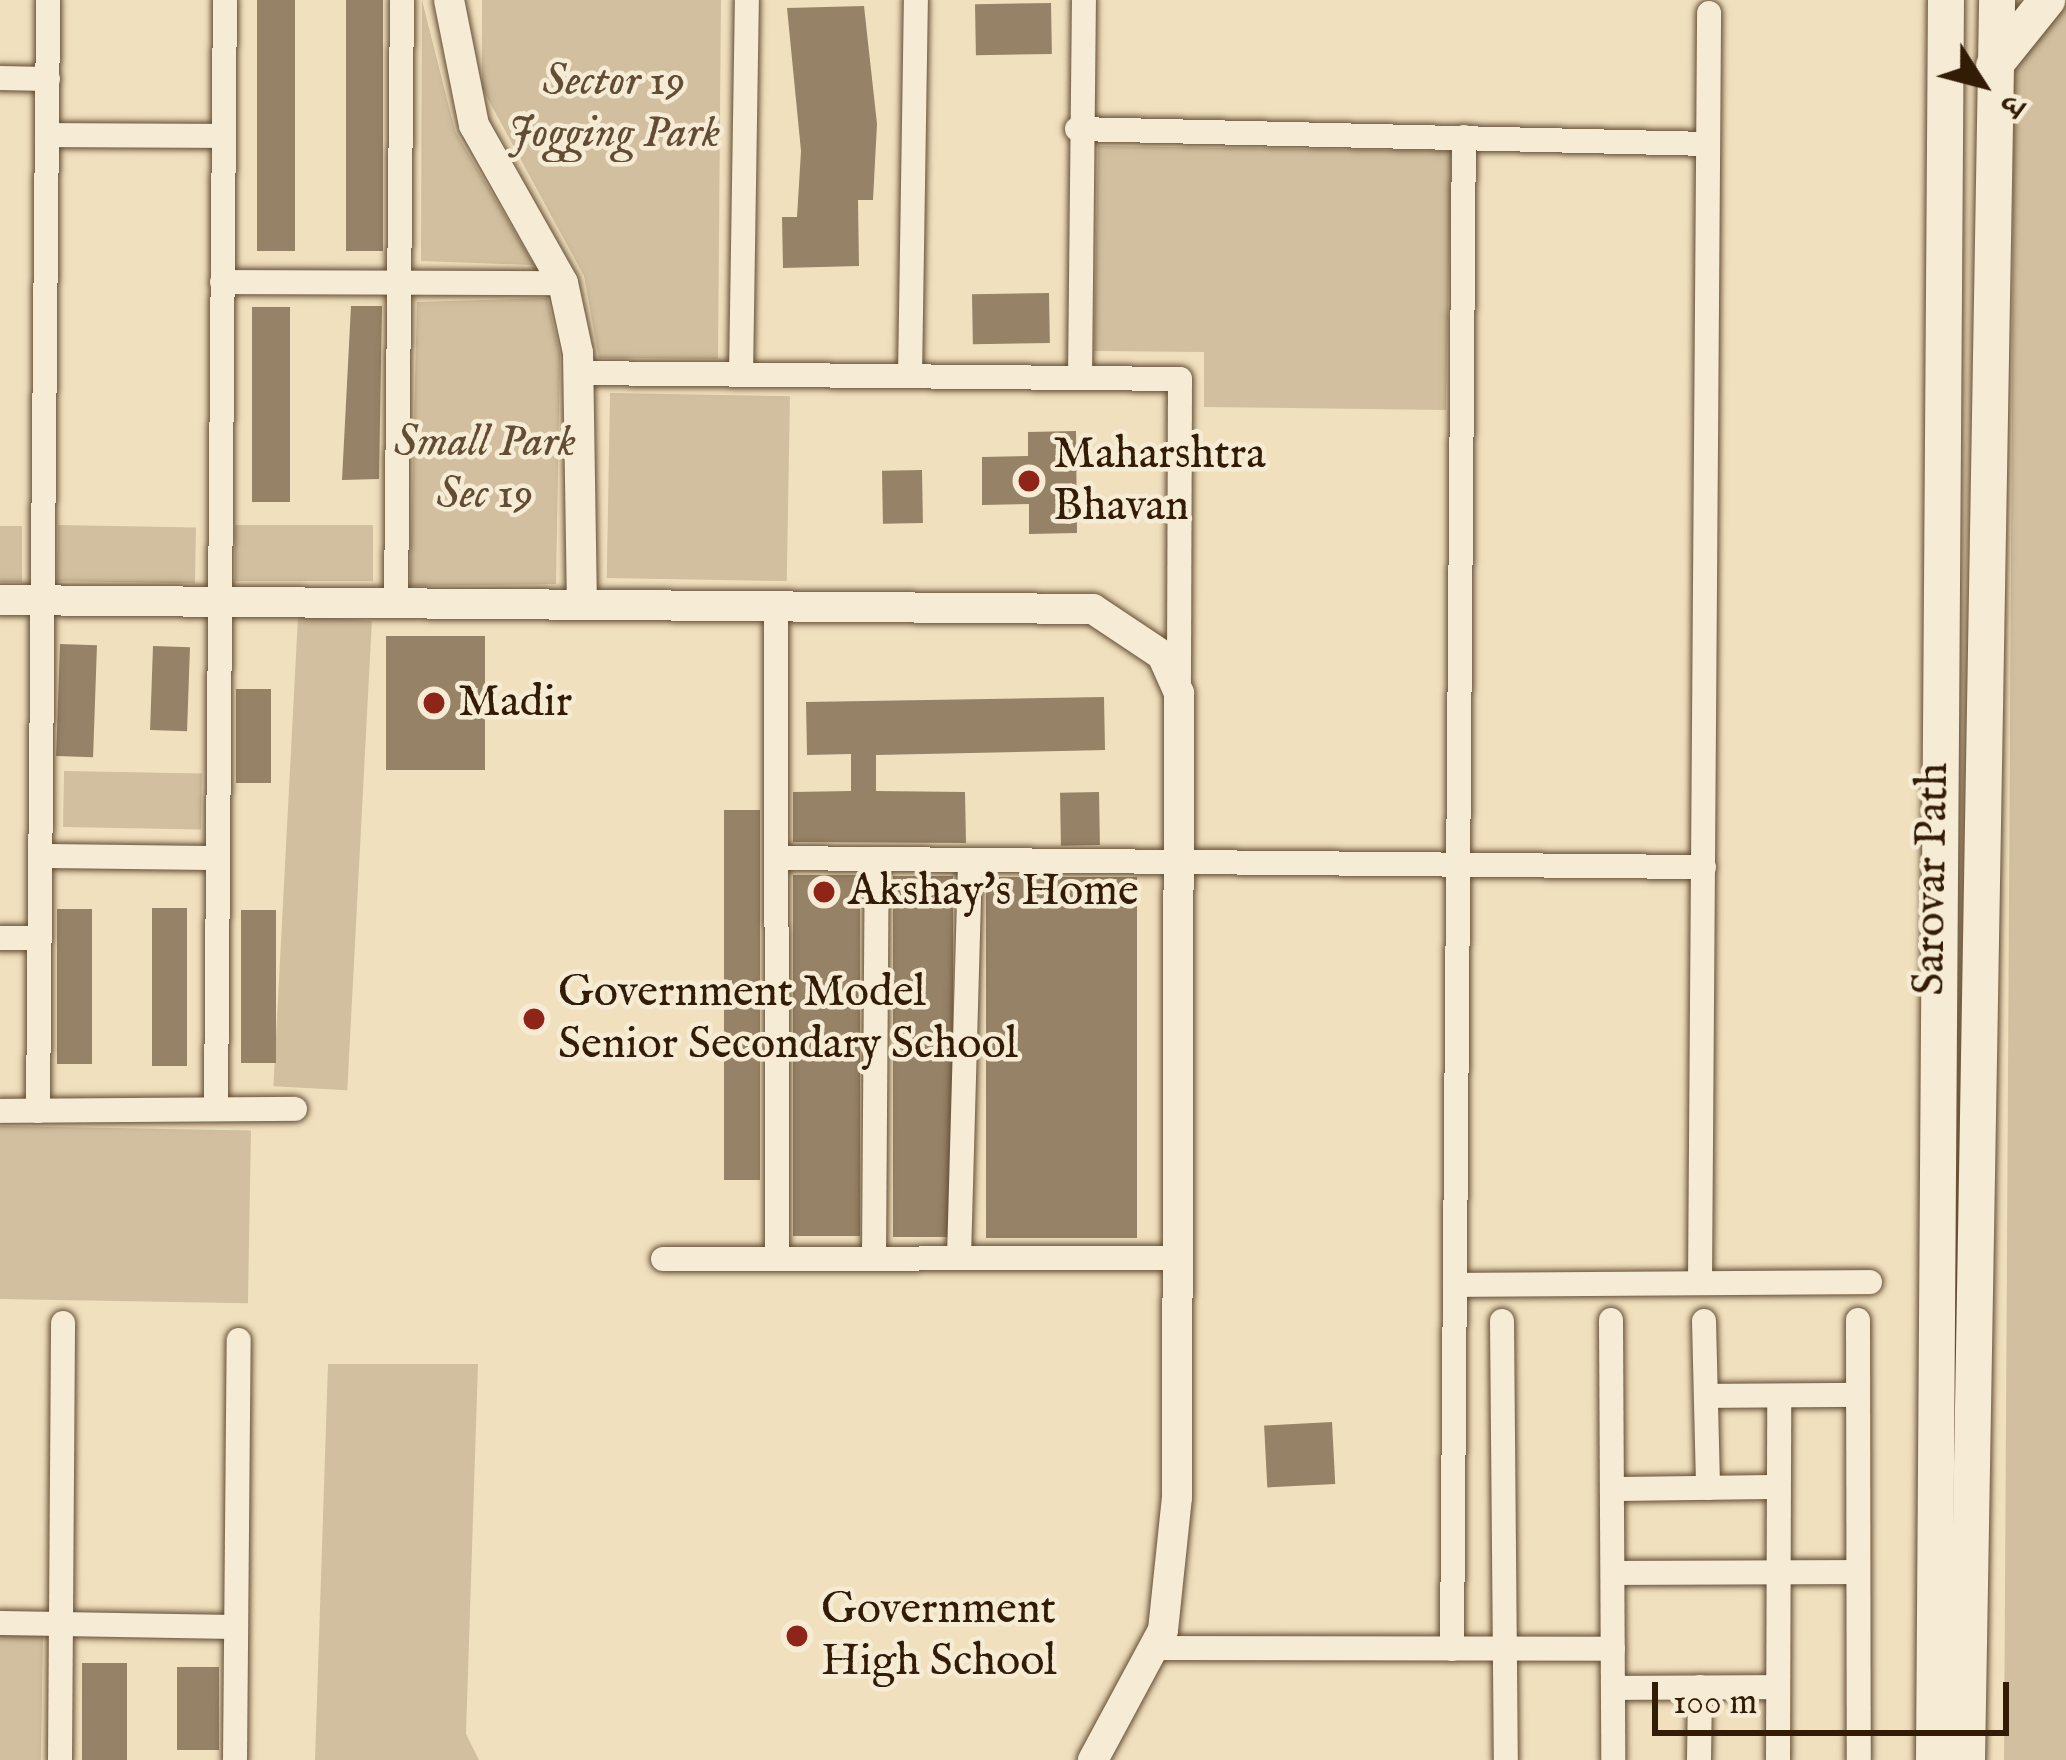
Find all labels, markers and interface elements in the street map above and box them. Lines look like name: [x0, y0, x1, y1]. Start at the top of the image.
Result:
north arrow: [1922, 24, 2042, 144]
park label: Sector 19 Jogging Park: [508, 55, 720, 161]
text: उ: [1989, 86, 2033, 124]
park label: Small Park Sec 19: [394, 416, 576, 522]
place label: Maharshtra Bhavan: [1053, 428, 1266, 534]
marker: Maharshtra Bhavan: [1016, 468, 1042, 494]
place label: Madir: [458, 676, 572, 730]
marker: Madir: [421, 690, 447, 716]
street label: Sarovar Path: [1903, 762, 1961, 996]
place label: Akshay's Home: [848, 865, 1139, 919]
marker: Akshay's Home: [811, 879, 837, 905]
place label: Government Model Senior Secondary School: [558, 966, 1018, 1072]
marker: Government Model Senior Secondary School: [521, 1006, 547, 1032]
place label: Government High School: [821, 1583, 1057, 1689]
marker: Government High School: [784, 1623, 810, 1649]
scale bar: [1658, 1658, 2015, 1732]
text: 100 m: [1673, 1680, 1757, 1726]

